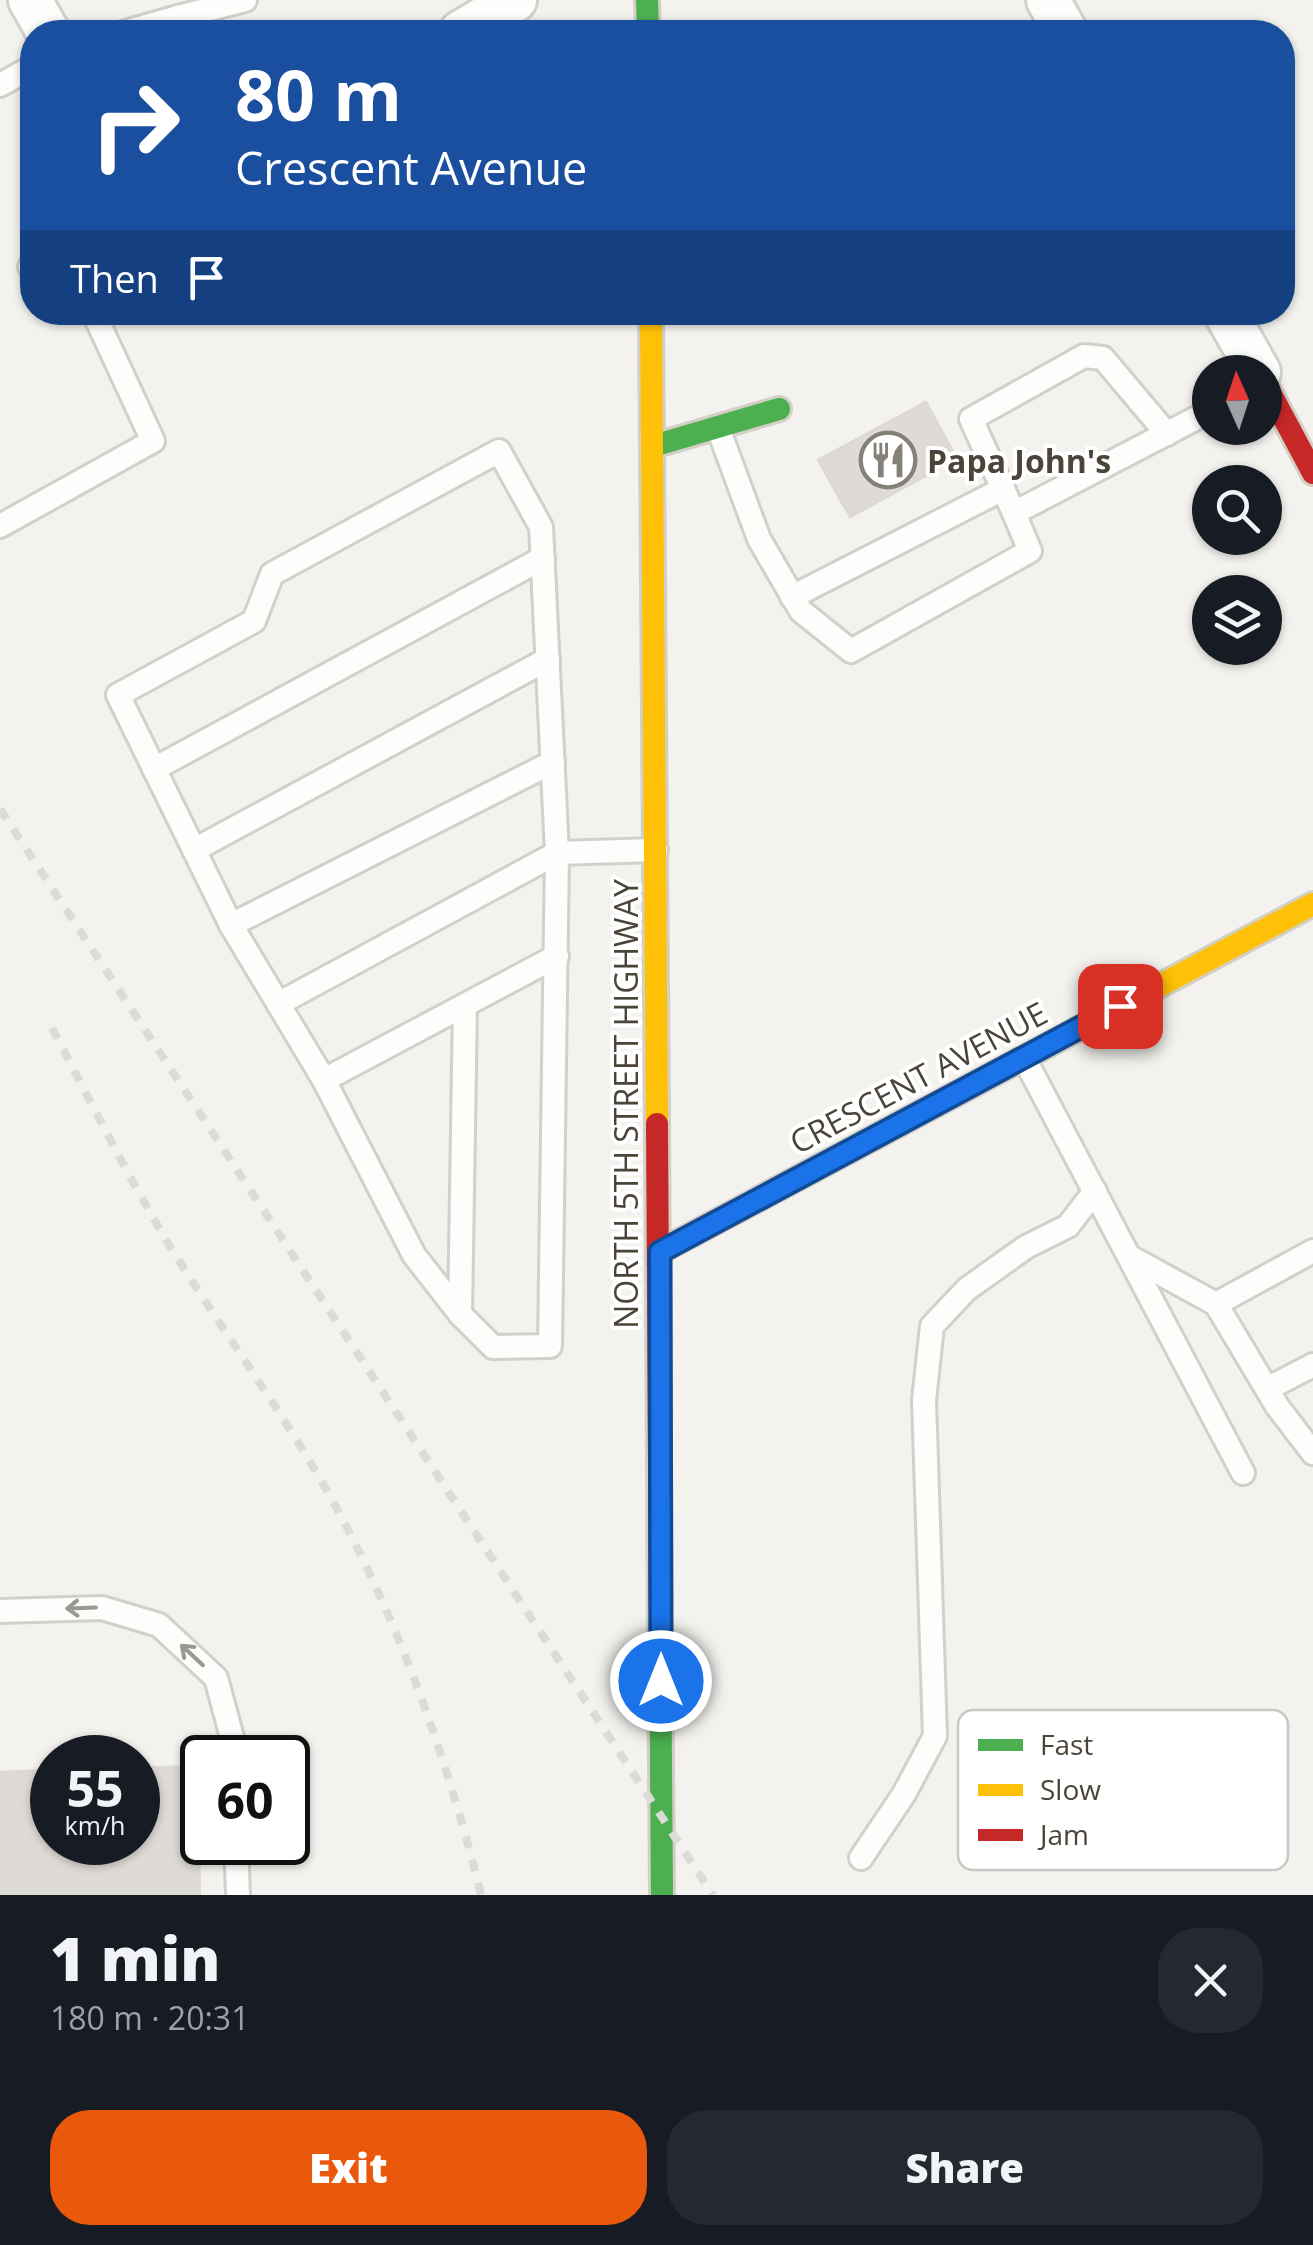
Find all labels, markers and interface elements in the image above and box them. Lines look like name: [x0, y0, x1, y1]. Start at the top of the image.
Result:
text: 80 m: [235, 46, 402, 142]
icon: right: [70, 60, 200, 190]
text: Crescent Avenue: [235, 137, 587, 198]
icon: arrive: [179, 250, 234, 305]
text: Then: [70, 252, 159, 304]
north arrow: [1192, 355, 1282, 445]
map controls: [1192, 355, 1282, 665]
restaurant icon: Papa John's: [858, 430, 918, 490]
place label: Papa John's: [927, 439, 1111, 482]
button: search: [1192, 465, 1282, 555]
button: layers: [1192, 575, 1282, 665]
street label: NORTH 5TH STREET HIGHWAY: [604, 879, 647, 1329]
pin: [1078, 964, 1163, 1049]
icon: arrive: [1093, 979, 1148, 1034]
street label: CRESCENT AVENUE: [782, 991, 1054, 1163]
one-way arrow: [65, 1599, 97, 1618]
position arrow: [609, 1629, 713, 1733]
one-way arrow: [180, 1644, 205, 1667]
legend: [958, 1710, 1288, 1870]
text: Fast: [1040, 1725, 1093, 1763]
speed limit sign: 60: [180, 1735, 310, 1865]
text: 55: [66, 1754, 124, 1822]
text: Slow: [1040, 1770, 1101, 1808]
text: km/h: [65, 1808, 125, 1842]
text: Jam: [1037, 1815, 1089, 1853]
text: 1 min: [50, 1917, 220, 1999]
button: close: [1158, 1928, 1263, 2033]
text: 180 m · 20:31: [50, 1996, 249, 2039]
button: Exit: [50, 2110, 647, 2225]
button: Share: [667, 2110, 1263, 2225]

